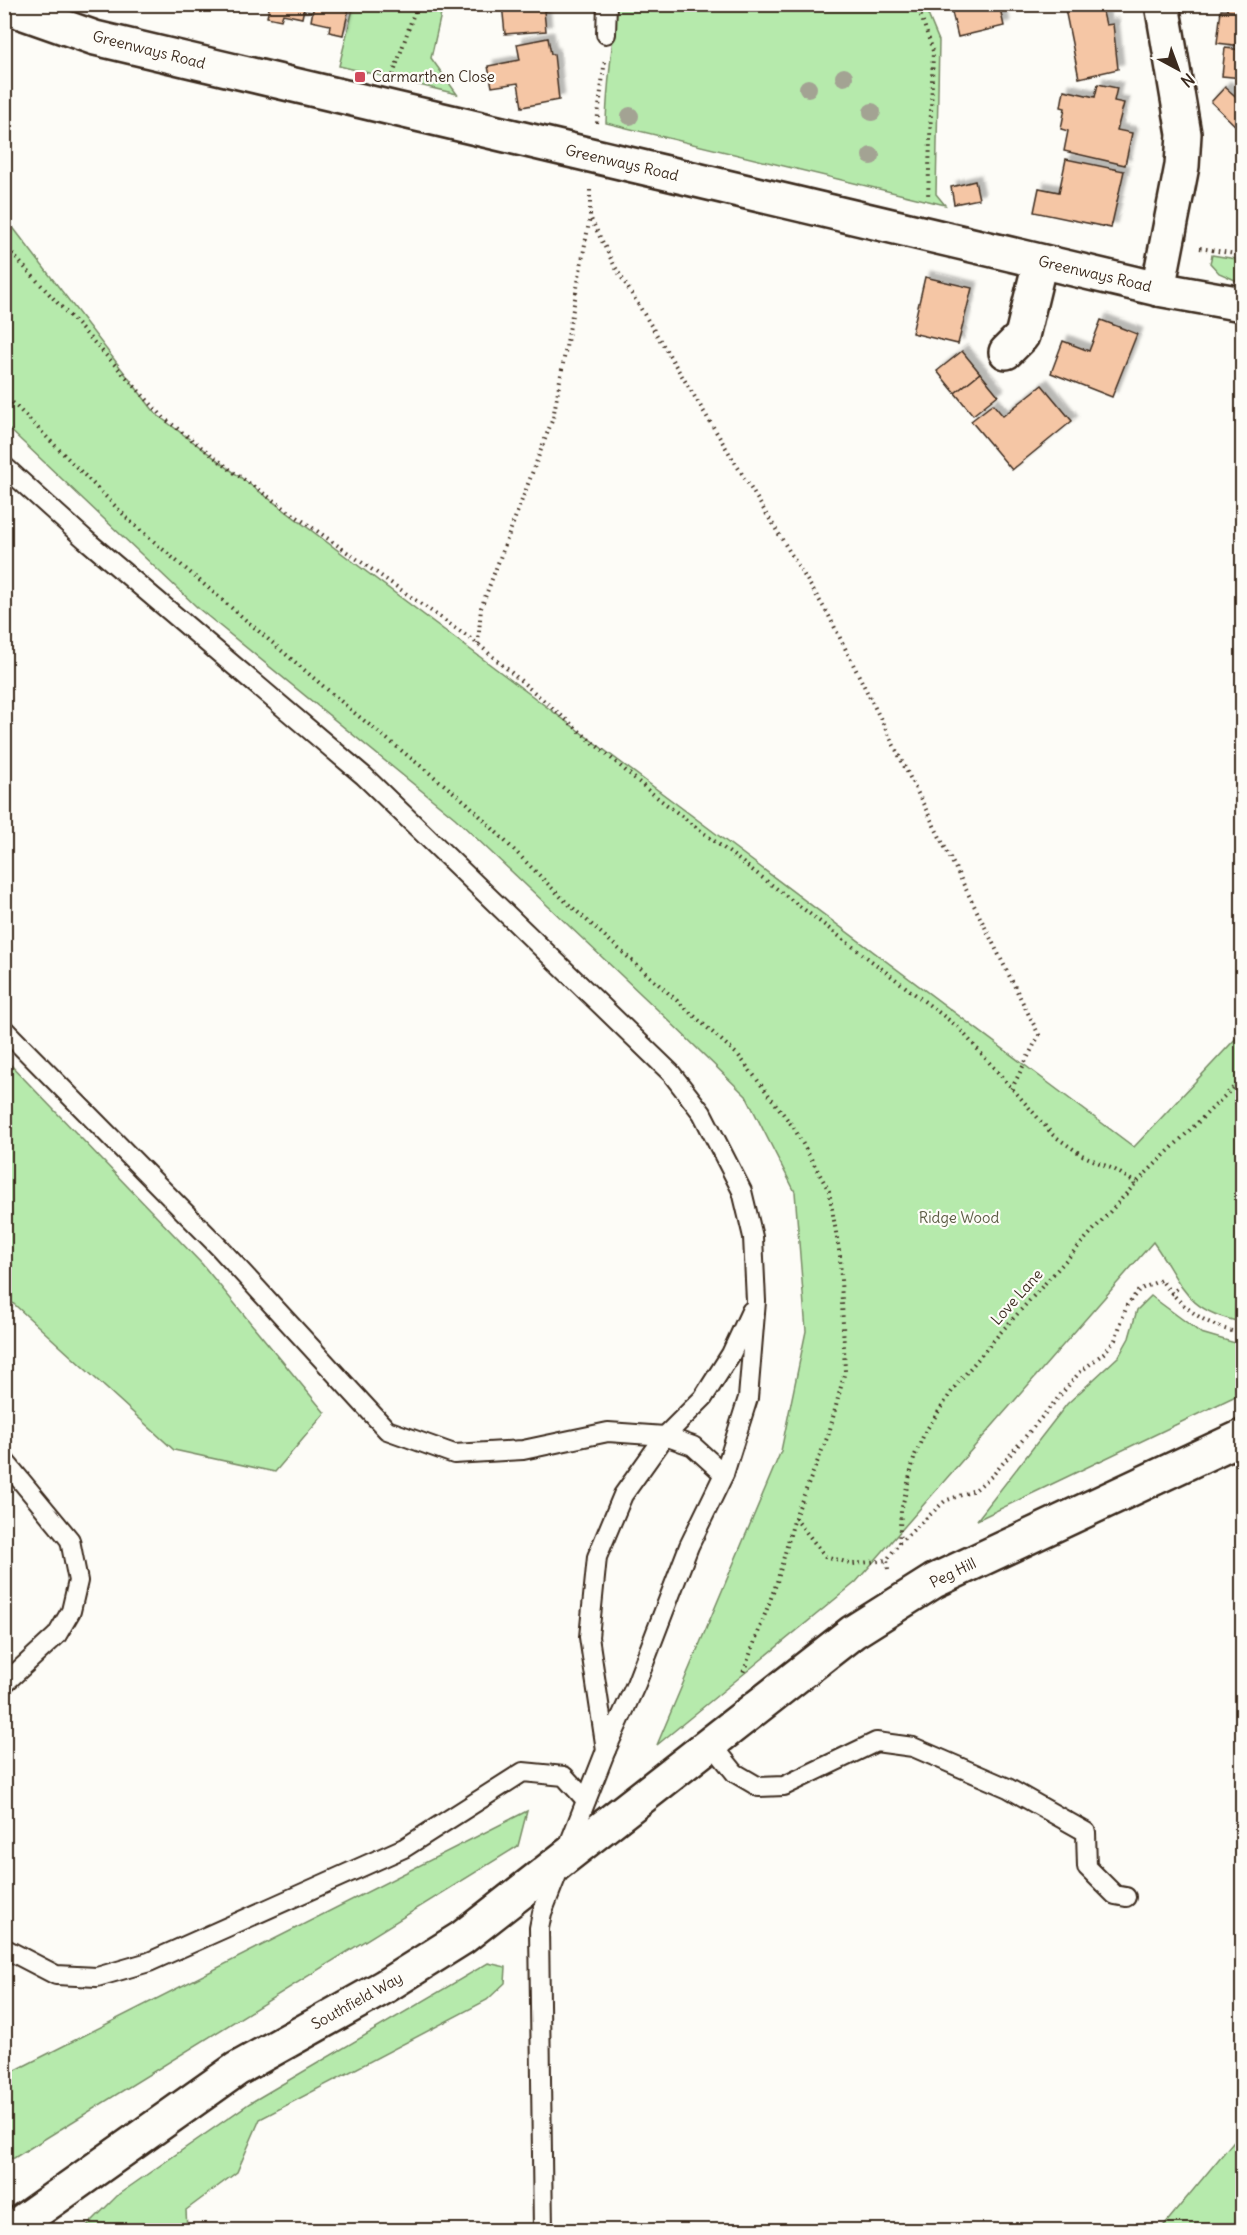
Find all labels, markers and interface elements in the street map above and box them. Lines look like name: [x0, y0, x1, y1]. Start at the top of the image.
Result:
street label: Greenways Road: [91, 26, 208, 73]
north arrow: [1148, 39, 1208, 99]
place label: Carmarthen Close: [372, 67, 495, 86]
text: N: [1177, 69, 1199, 91]
marker: Carmarthen Close: [353, 70, 367, 84]
street label: Greenways Road: [564, 140, 681, 185]
street label: Greenways Road: [1037, 251, 1154, 296]
park label: Ridge Wood: [919, 1208, 999, 1227]
street label: Love Lane: [987, 1265, 1047, 1329]
street label: Peg Hill: [926, 1553, 979, 1592]
street label: Southfield Way: [308, 1968, 406, 2033]

